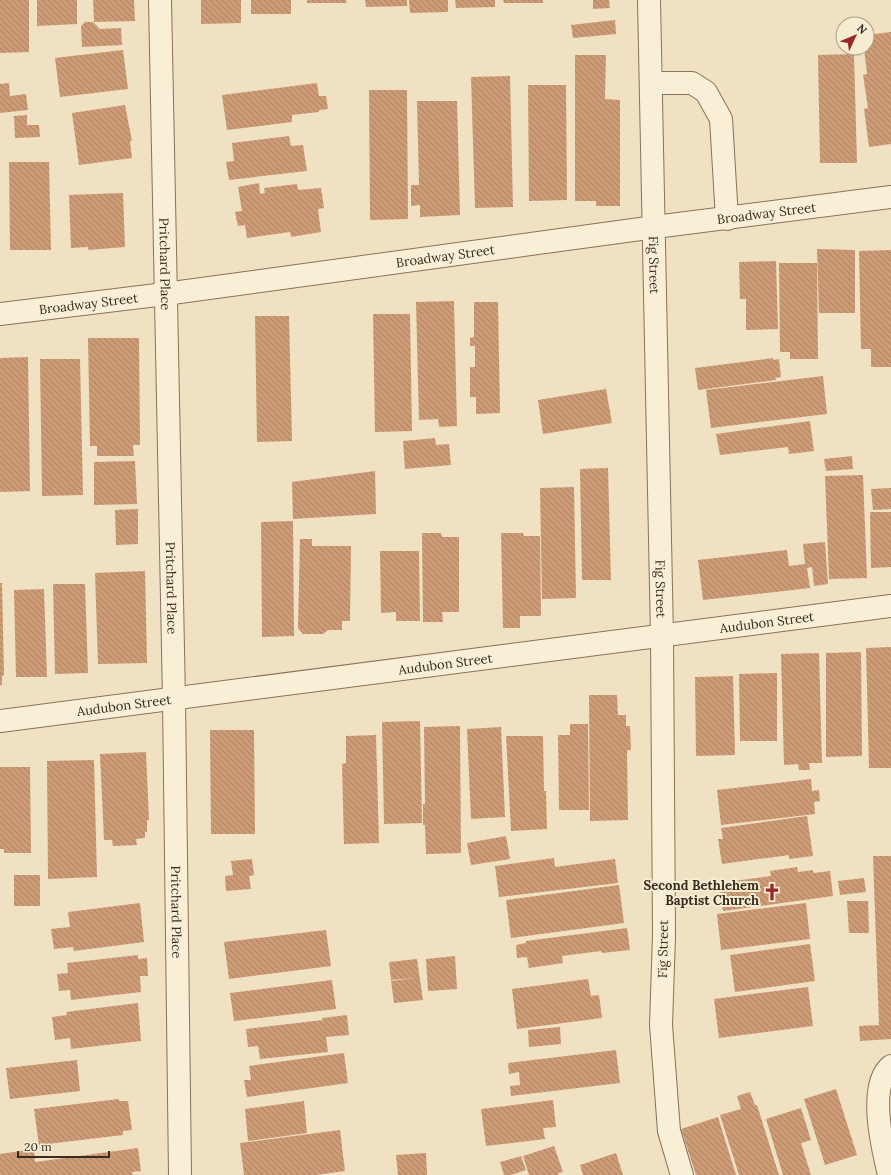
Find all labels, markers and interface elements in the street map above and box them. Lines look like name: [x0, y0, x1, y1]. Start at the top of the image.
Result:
north arrow: [835, 16, 875, 56]
text: N: [854, 21, 871, 37]
street label: Broadway Street: [716, 198, 817, 228]
street label: Pritchard Place: [156, 217, 175, 310]
street label: Fig Street: [645, 236, 663, 294]
street label: Broadway Street: [395, 241, 496, 271]
street label: Broadway Street: [38, 289, 139, 318]
street label: Pritchard Place: [162, 541, 181, 634]
street label: Fig Street: [652, 560, 670, 618]
street label: Audubon Street: [718, 608, 815, 637]
street label: Audubon Street: [396, 649, 493, 678]
street label: Audubon Street: [75, 690, 172, 720]
street label: Pritchard Place: [168, 865, 186, 958]
place label: Second Bethlehem Baptist Church: [644, 877, 759, 909]
church icon: Second Bethlehem Baptist Church: [762, 882, 782, 902]
street label: Fig Street: [654, 920, 672, 978]
scale bar: [18, 1133, 109, 1159]
text: 20 m: [24, 1139, 52, 1154]

